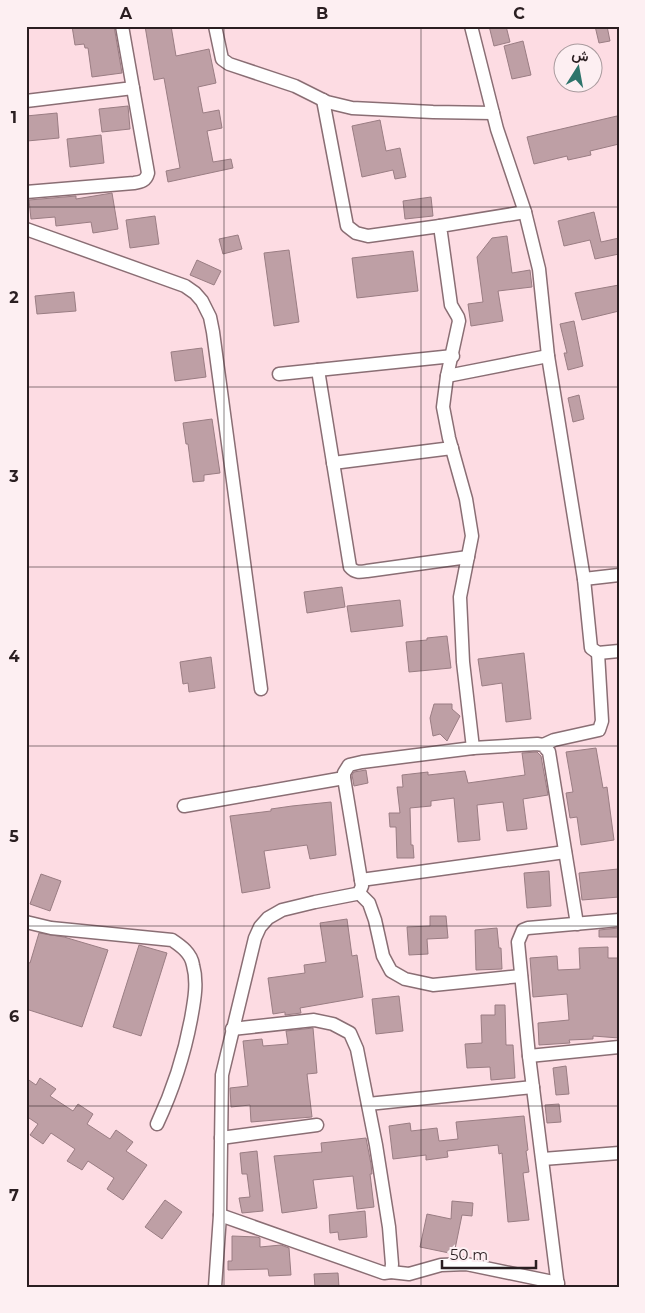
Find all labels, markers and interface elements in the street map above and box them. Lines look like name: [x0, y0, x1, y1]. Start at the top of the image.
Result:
text: A: [119, 4, 133, 23]
text: B: [316, 4, 328, 23]
text: C: [513, 4, 525, 23]
north arrow: [552, 42, 602, 92]
text: ش: [571, 45, 591, 66]
text: 1: [11, 108, 17, 127]
text: 2: [9, 288, 19, 307]
text: 3: [8, 467, 19, 486]
text: 4: [8, 647, 20, 666]
text: 5: [9, 827, 19, 846]
text: 6: [9, 1007, 19, 1026]
text: 7: [9, 1186, 19, 1205]
scale bar: [442, 1238, 536, 1270]
text: 50 m: [450, 1245, 488, 1264]

